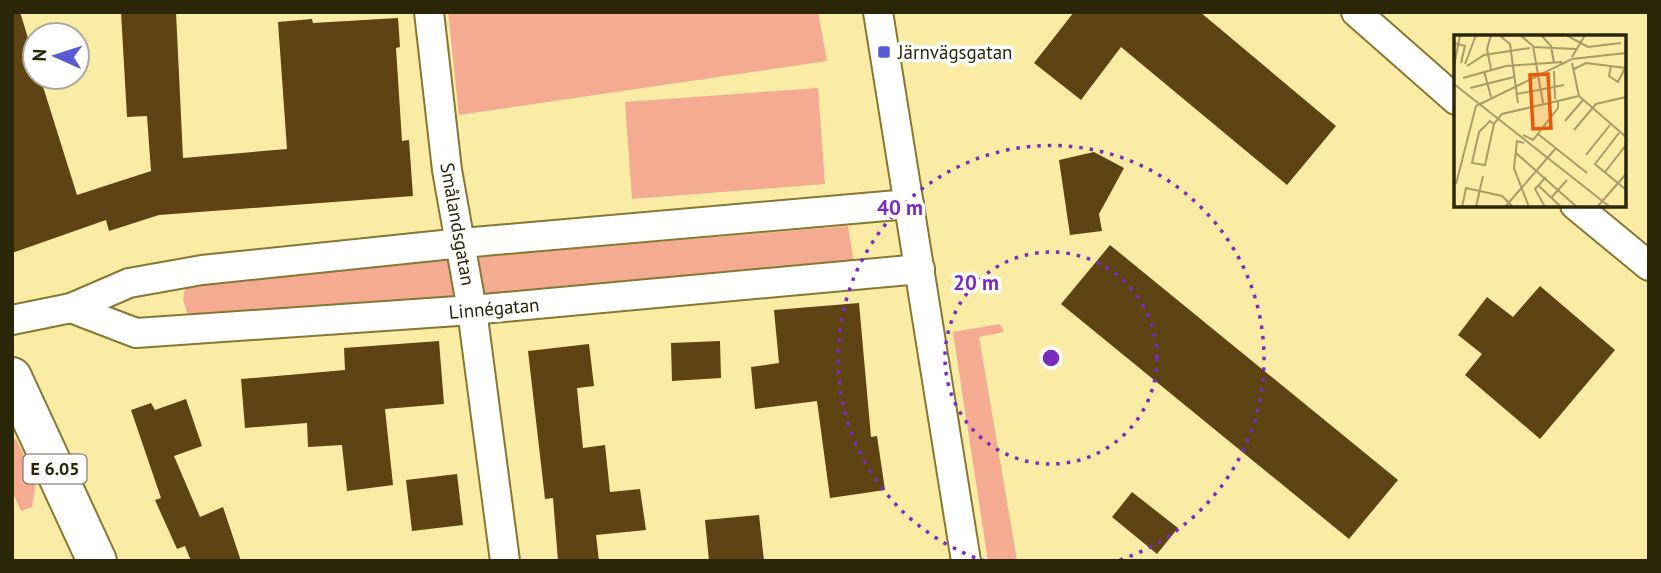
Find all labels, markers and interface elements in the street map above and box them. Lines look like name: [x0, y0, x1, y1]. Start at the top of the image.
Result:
north arrow: [21, 21, 91, 91]
inset map: [1454, 35, 1626, 206]
place label: Järnvägsgatan: [897, 40, 1012, 64]
marker: Järnvägsgatan: [876, 44, 892, 60]
text: N: [27, 48, 51, 62]
street label: Smålandsgatan: [435, 161, 481, 287]
text: 40 m: [877, 194, 923, 221]
text: 20 m: [953, 269, 999, 296]
street label: Linnégatan: [448, 292, 540, 324]
centre of rings: [1039, 346, 1063, 370]
road number: E 6.05: [23, 454, 86, 484]

